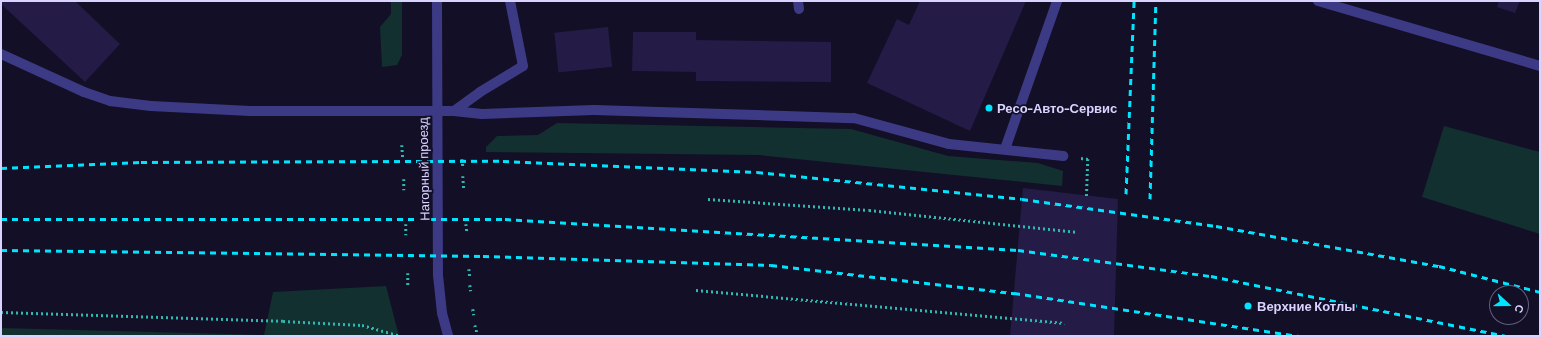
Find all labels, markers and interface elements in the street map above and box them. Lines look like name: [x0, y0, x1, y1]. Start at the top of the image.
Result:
place label: Ресо-Авто-Сервис: [997, 100, 1117, 116]
marker: Ресо-Авто-Сервис: [984, 103, 994, 113]
street label: Нагорный проезд: [415, 117, 433, 221]
north arrow: [1489, 285, 1529, 325]
place label: Верхние Котлы: [1257, 298, 1355, 314]
marker: Верхние Котлы: [1242, 300, 1254, 312]
text: С: [1512, 303, 1527, 315]

